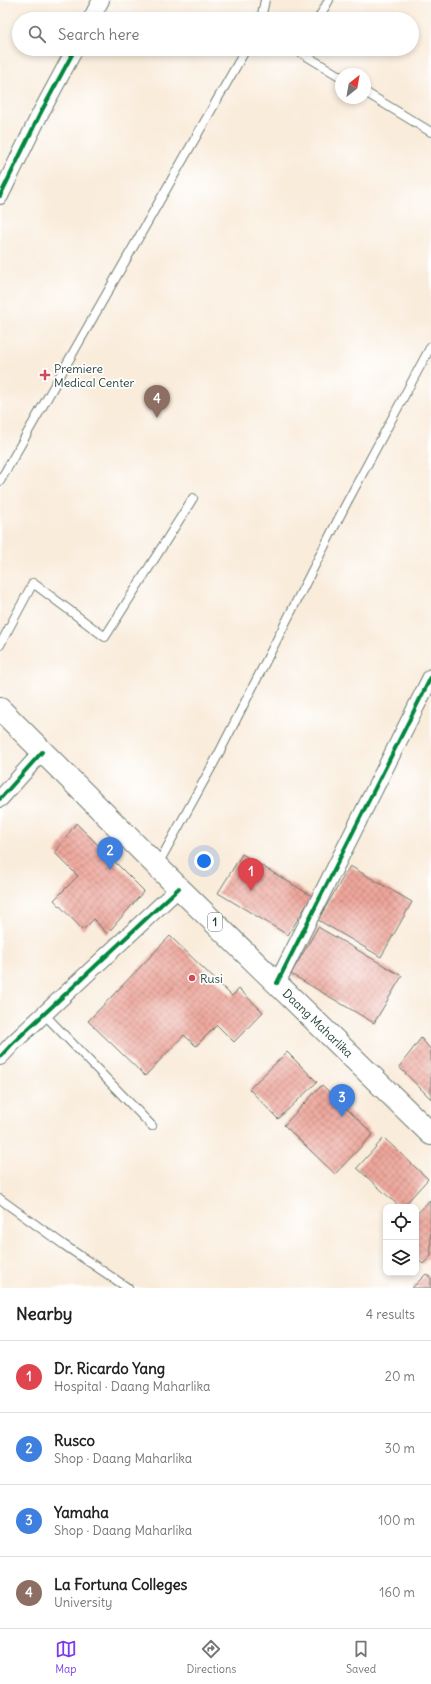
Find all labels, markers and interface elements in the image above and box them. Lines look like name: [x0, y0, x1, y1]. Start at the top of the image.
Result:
search box: [12, 12, 419, 56]
icon: search: [26, 23, 48, 45]
text: Search here: [58, 25, 139, 44]
north arrow: [335, 68, 371, 104]
place label: Premiere Medical Center: [54, 361, 135, 390]
marker: Premiere Medical Center: [39, 369, 51, 381]
pin: 4: [144, 385, 170, 418]
pin: 2: [97, 837, 123, 870]
your location: [194, 851, 214, 871]
pin: 1: [238, 858, 264, 891]
road number: 1: [208, 913, 222, 931]
place label: Rusi: [200, 971, 223, 986]
marker: Rusi: [187, 973, 197, 983]
street label: Daang Maharlika: [280, 986, 356, 1060]
pin: 3: [329, 1084, 355, 1117]
map controls: [383, 1204, 419, 1276]
button: locate: [383, 1204, 419, 1240]
button: layers: [383, 1240, 419, 1276]
text: Nearby: [16, 1303, 72, 1325]
text: 4 results: [366, 1306, 415, 1323]
text: Dr. Ricardo Yang: [54, 1359, 165, 1378]
text: 1: [26, 1368, 32, 1385]
text: 20 m: [385, 1368, 415, 1385]
text: Hospital · Daang Maharlika: [54, 1378, 210, 1395]
text: Rusco: [54, 1431, 95, 1450]
text: 2: [25, 1440, 33, 1457]
text: 30 m: [385, 1440, 415, 1457]
text: Shop · Daang Maharlika: [54, 1450, 192, 1467]
text: Yamaha: [54, 1503, 109, 1522]
text: 3: [25, 1512, 33, 1529]
text: 100 m: [378, 1512, 415, 1529]
text: Shop · Daang Maharlika: [54, 1522, 192, 1539]
text: La Fortuna Colleges: [54, 1575, 187, 1594]
text: 4: [25, 1584, 33, 1601]
text: 160 m: [379, 1584, 415, 1601]
text: University: [54, 1594, 112, 1611]
tab: Map: [55, 1638, 77, 1676]
tab: Directions: [187, 1638, 236, 1676]
tab: Saved: [346, 1638, 376, 1676]

